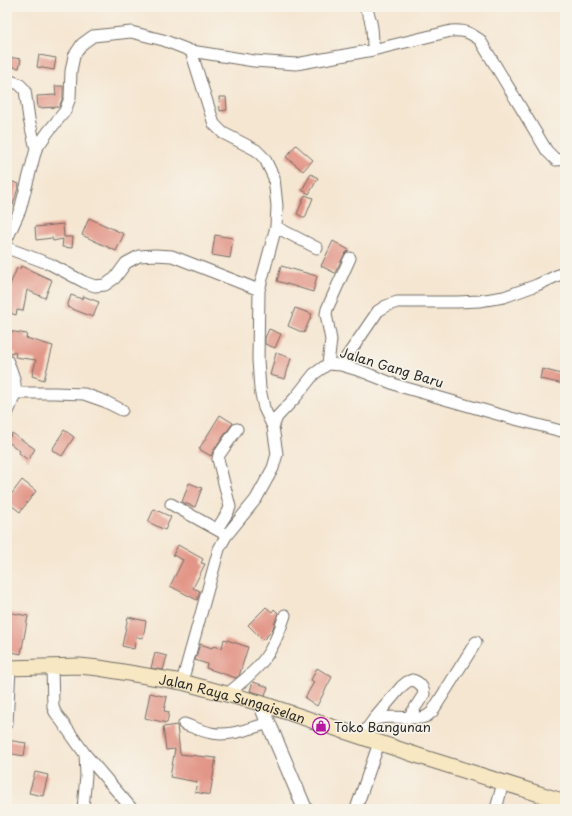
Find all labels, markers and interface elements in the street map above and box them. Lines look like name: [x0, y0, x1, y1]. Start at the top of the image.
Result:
street label: Jalan Gang Baru: [338, 342, 446, 392]
street label: Jalan Raya Sungaiselan: [158, 669, 308, 727]
shop icon: Toko Bangunan: [311, 716, 331, 736]
place label: Toko Bangunan: [334, 717, 431, 736]

